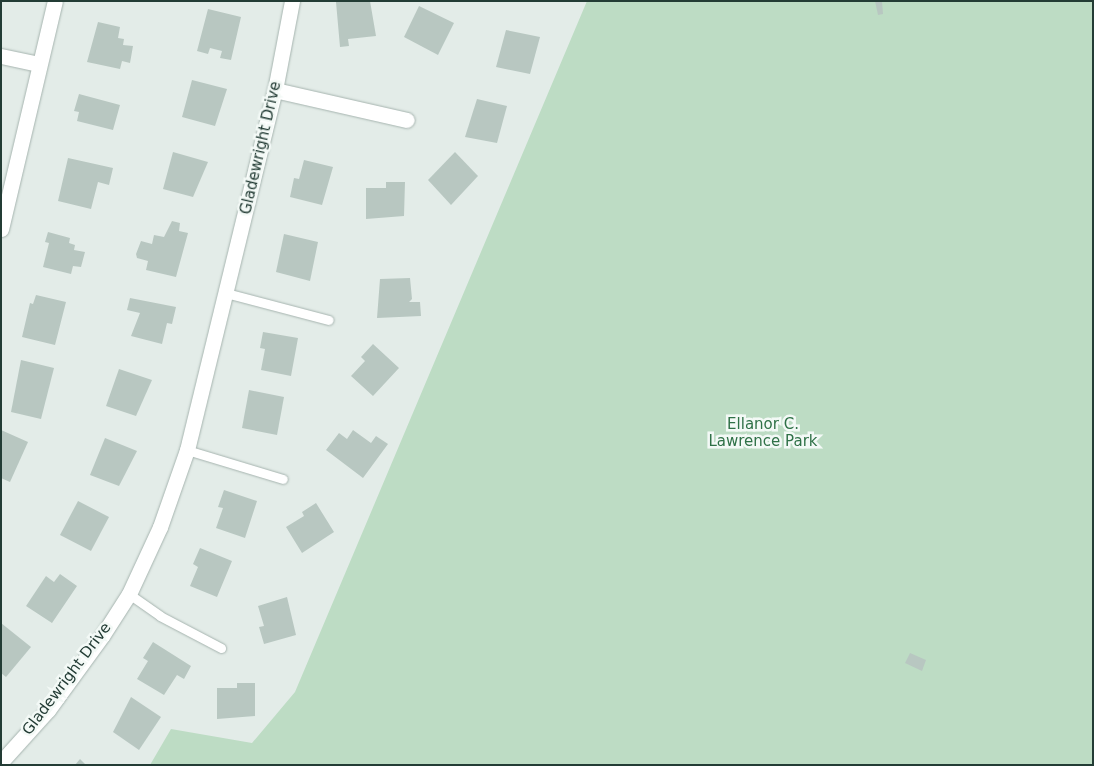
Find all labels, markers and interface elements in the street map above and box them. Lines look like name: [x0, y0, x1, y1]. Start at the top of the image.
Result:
street label: Gladewright Drive: [237, 80, 285, 216]
park label: Ellanor C. Lawrence Park: [708, 415, 818, 450]
street label: Gladewright Drive: [19, 619, 115, 739]

